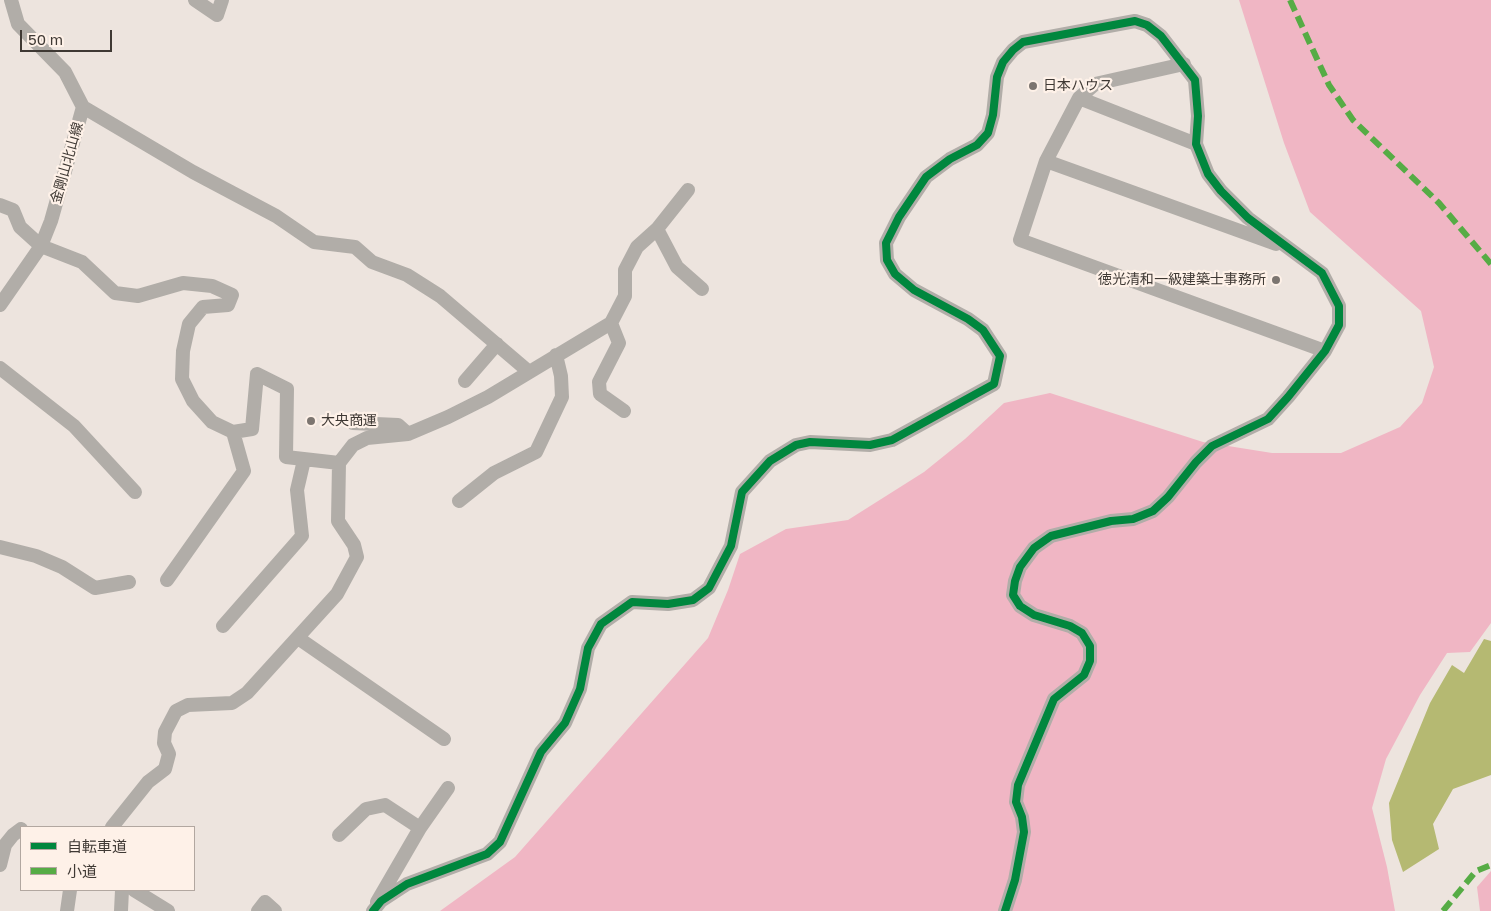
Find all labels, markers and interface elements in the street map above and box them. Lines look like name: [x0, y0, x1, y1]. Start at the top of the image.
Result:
scale bar: [22, 20, 115, 52]
text: 50 m: [28, 30, 63, 48]
place label: 日本ハウス: [1043, 78, 1113, 94]
marker: 日本ハウス: [1027, 80, 1039, 92]
street label: 金剛山北山線: [47, 120, 87, 206]
place label: 徳光清和一級建築士事務所: [1098, 272, 1266, 288]
marker: 徳光清和一級建築士事務所: [1270, 274, 1282, 286]
place label: 大央商運: [321, 413, 377, 429]
marker: 大央商運: [305, 415, 317, 427]
legend: [20, 826, 195, 891]
text: 自転車道: [67, 837, 127, 855]
text: 小道: [67, 862, 97, 880]

